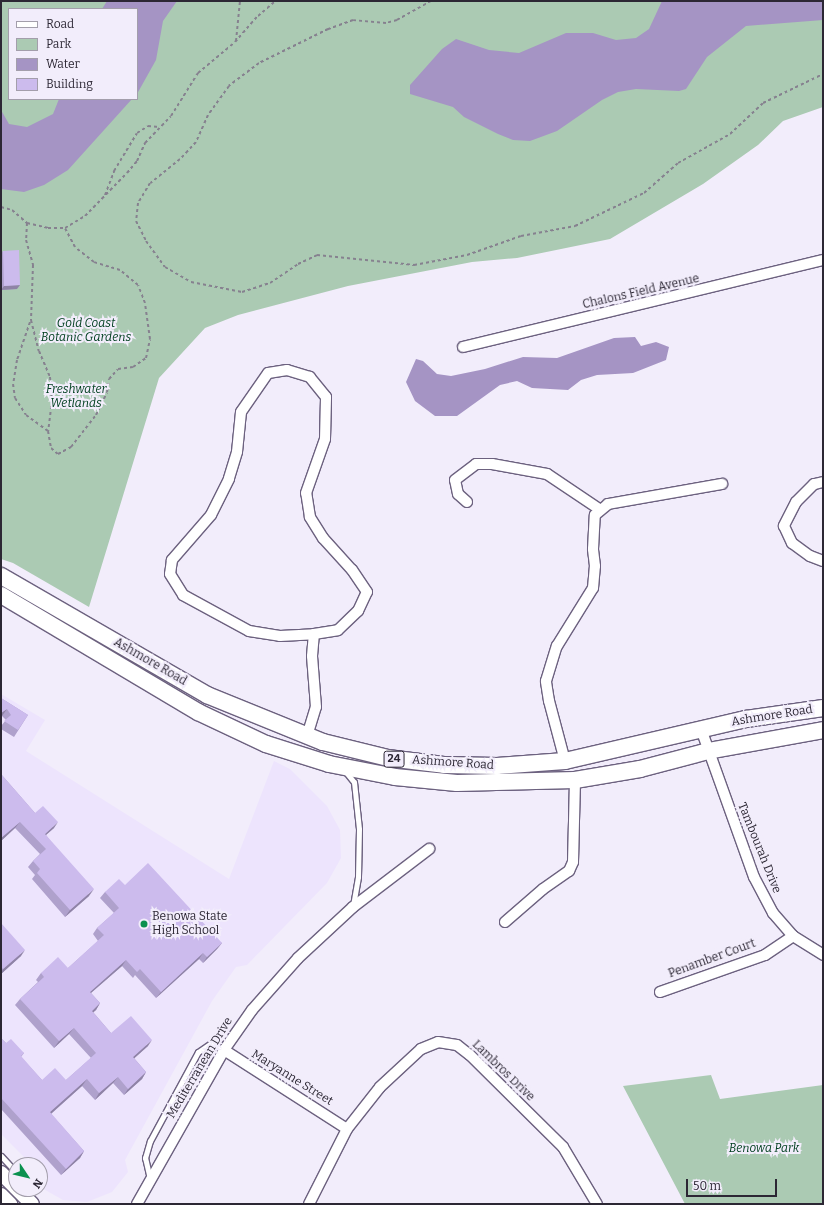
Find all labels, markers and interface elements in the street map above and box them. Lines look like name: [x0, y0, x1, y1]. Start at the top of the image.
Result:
legend: [8, 8, 138, 100]
text: Road: [46, 17, 74, 31]
text: Park: [46, 37, 71, 51]
text: Water: [46, 57, 80, 71]
text: Building: [46, 77, 93, 91]
street label: Chalons Field Avenue: [581, 272, 701, 312]
park label: Gold Coast Botanic Gardens: [41, 317, 131, 345]
park label: Freshwater Wetlands: [46, 383, 106, 411]
street label: Ashmore Road: [111, 635, 189, 689]
street label: Ashmore Road: [730, 702, 814, 730]
road number: 24: [383, 750, 405, 768]
street label: Ashmore Road: [412, 753, 494, 773]
street label: Tambourah Drive: [734, 801, 784, 895]
place label: Benowa State High School: [152, 910, 227, 938]
marker: Benowa State High School: [139, 919, 149, 929]
street label: Penamber Court: [666, 937, 758, 981]
street label: Mediterranean Drive: [164, 1015, 236, 1121]
street label: Lambros Drive: [469, 1038, 537, 1104]
street label: Maryanne Street: [249, 1047, 335, 1109]
park label: Benowa Park: [729, 1142, 799, 1156]
north arrow: [8, 1157, 48, 1197]
scale bar: [688, 1171, 779, 1197]
text: N: [30, 1176, 45, 1191]
text: 50 m: [693, 1179, 721, 1193]

